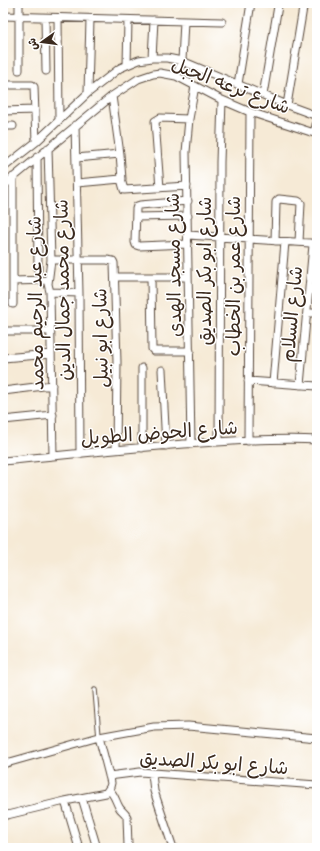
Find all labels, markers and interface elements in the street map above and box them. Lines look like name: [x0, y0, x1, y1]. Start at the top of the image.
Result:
north arrow: [22, 22, 62, 62]
text: ش: [24, 37, 41, 52]
street label: شارع ترعه الجبل: [167, 52, 294, 121]
street label: شارع مسجد الهدى: [161, 193, 188, 337]
street label: شارع ابو بكر الصديق: [193, 196, 218, 346]
street label: شارع عمر بن الخطاب: [222, 196, 247, 356]
street label: شارع محمد جمال الدين: [49, 199, 78, 381]
street label: شارع عبد الرحيم محمد: [22, 216, 52, 390]
street label: شارع السلام: [276, 265, 310, 363]
street label: شارع ابو نبيل: [88, 288, 115, 388]
street label: شارع الحوض الطويل: [80, 416, 239, 451]
street label: شارع ابو بكر الصديق: [139, 746, 289, 781]

